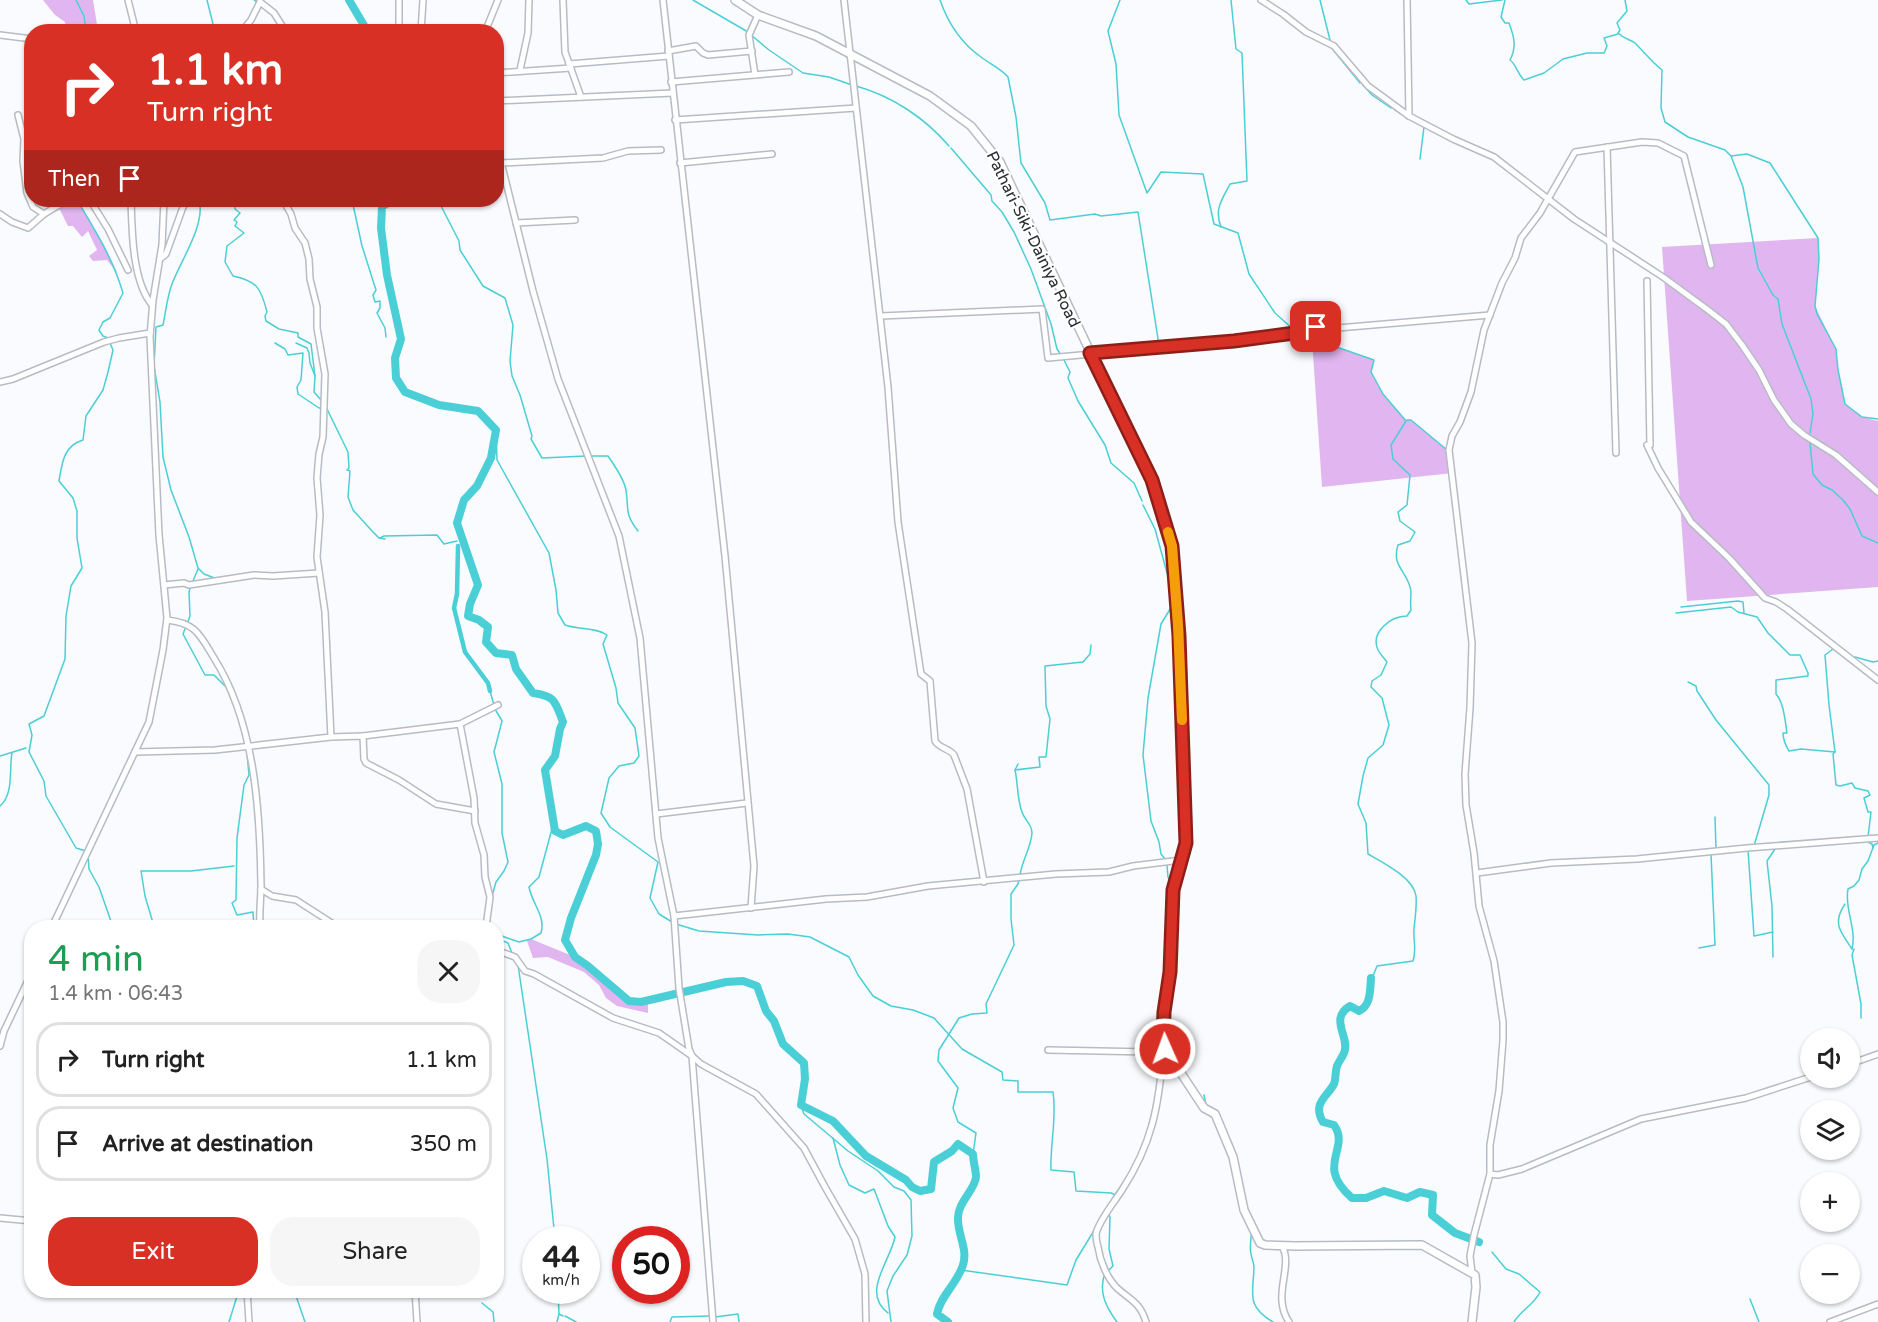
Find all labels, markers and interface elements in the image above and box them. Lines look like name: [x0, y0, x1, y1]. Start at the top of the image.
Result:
text: 1.1 km: [147, 45, 283, 96]
icon: right: [48, 48, 126, 126]
text: Turn right: [147, 96, 273, 129]
street label: Pathari-Siki-Dainiya Road: [982, 148, 1085, 331]
icon: arrive: [113, 162, 146, 195]
text: Then: [48, 166, 101, 192]
pin: [1290, 301, 1341, 352]
icon: arrive: [1299, 310, 1332, 343]
text: 4 min: [48, 938, 144, 981]
button: close: [417, 940, 480, 1003]
text: 1.4 km · 06:43: [48, 982, 183, 1006]
position arrow: [1133, 1017, 1197, 1081]
map controls: [1800, 1028, 1860, 1304]
button: sound: [1800, 1028, 1860, 1088]
icon: right: [51, 1043, 84, 1076]
text: Turn right: [102, 1047, 204, 1073]
text: 1.1 km: [406, 1047, 477, 1073]
button: layers: [1800, 1100, 1860, 1160]
icon: arrive: [51, 1127, 84, 1160]
text: Arrive at destination: [102, 1131, 313, 1157]
text: 350 m: [410, 1131, 477, 1157]
button: +: [1800, 1172, 1860, 1232]
button: Exit: [48, 1217, 258, 1286]
button: Share: [270, 1217, 480, 1286]
speed limit sign: 50: [612, 1226, 690, 1304]
text: 44: [542, 1239, 580, 1276]
button: −: [1800, 1244, 1860, 1304]
text: km/h: [542, 1271, 580, 1289]

